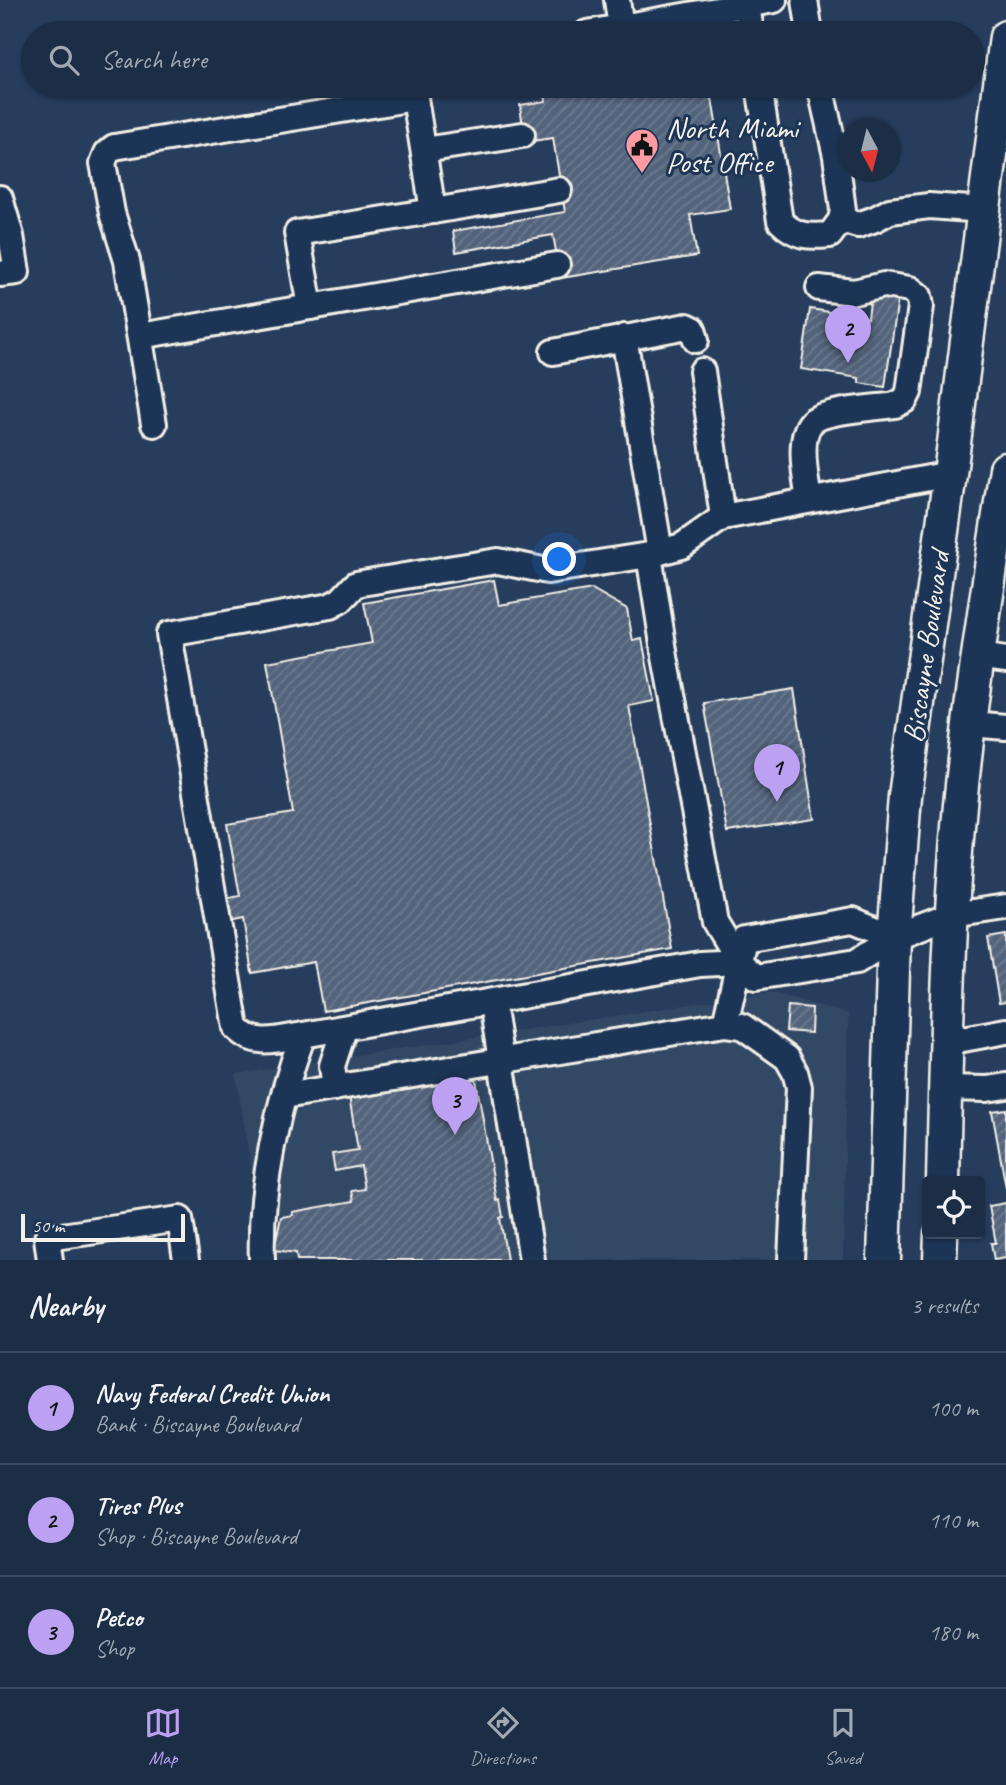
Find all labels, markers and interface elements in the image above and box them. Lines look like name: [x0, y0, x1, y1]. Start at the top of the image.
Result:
search box: [21, 21, 985, 98]
icon: search: [45, 41, 83, 79]
text: Search here: [101, 43, 207, 76]
place label: North Miami Post Office: [666, 109, 801, 181]
north arrow: [838, 119, 901, 182]
public building icon: North Miami Post Office: [623, 126, 661, 175]
pin: 2: [825, 305, 871, 363]
your location: [542, 542, 576, 576]
street label: Biscayne Boulevard: [894, 545, 959, 745]
pin: 1: [754, 744, 800, 802]
pin: 3: [432, 1077, 478, 1135]
map controls: [922, 1176, 985, 1239]
button: locate: [922, 1176, 985, 1239]
scale bar: [21, 1211, 186, 1243]
text: 50 m: [32, 1214, 64, 1238]
text: Nearby: [28, 1287, 104, 1325]
text: 3 results: [911, 1291, 978, 1320]
text: Navy Federal Credit Union: [95, 1377, 329, 1410]
text: 1: [46, 1394, 56, 1423]
text: 100 m: [929, 1394, 978, 1423]
text: Bank · Biscayne Boulevard: [95, 1410, 299, 1439]
text: Tires Plus: [95, 1489, 181, 1522]
text: 2: [46, 1506, 56, 1535]
text: 110 m: [929, 1506, 978, 1535]
text: Shop · Biscayne Boulevard: [95, 1522, 297, 1551]
text: Petco: [95, 1601, 143, 1634]
text: 3: [46, 1618, 56, 1647]
text: 180 m: [929, 1618, 978, 1647]
text: Shop: [95, 1634, 134, 1663]
tab: Map: [144, 1704, 182, 1770]
tab: Directions: [470, 1704, 536, 1770]
tab: Saved: [824, 1704, 862, 1770]

